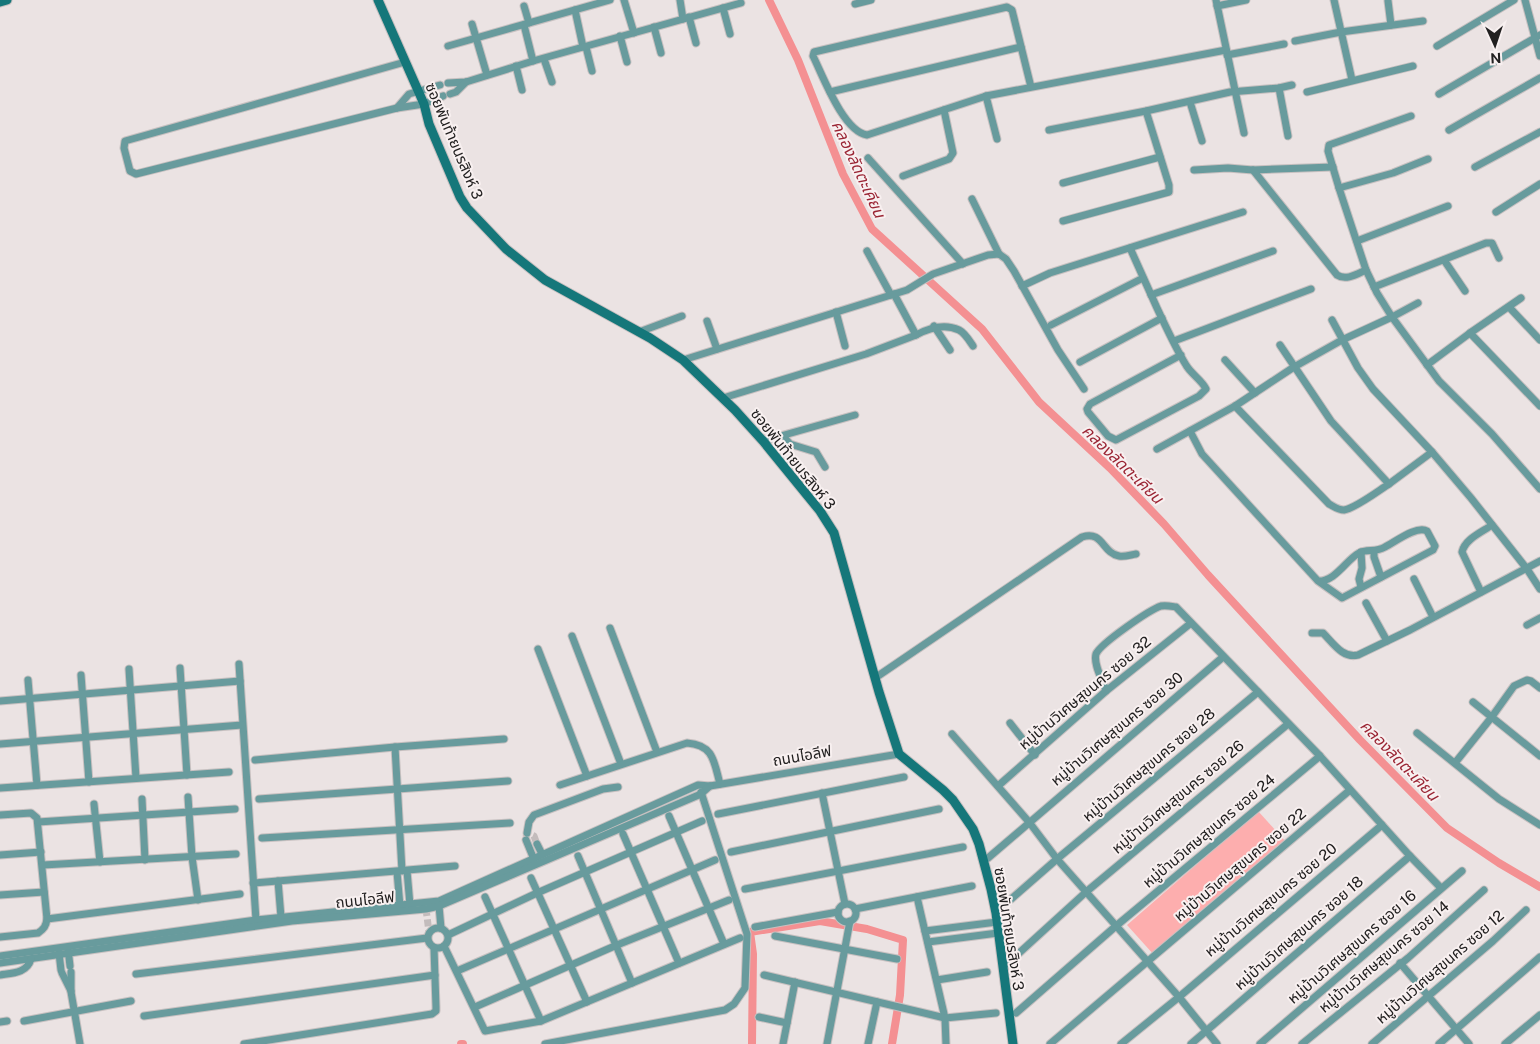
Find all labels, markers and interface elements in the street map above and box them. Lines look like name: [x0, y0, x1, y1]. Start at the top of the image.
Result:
north arrow: [1470, 20, 1520, 70]
text: N: [1490, 50, 1502, 66]
street label: ซอยพันท้ายนรสิงห์ 3: [422, 80, 487, 202]
water label: คลองลัดตะเคียน: [828, 118, 890, 222]
street label: ซอยพันท้ายนรสิงห์ 3: [748, 405, 839, 512]
water label: คลองลัดตะเคียน: [1078, 421, 1168, 508]
street label: หมู่บ้านวิเศษสุขนคร ซอย 32: [1015, 632, 1155, 754]
street label: หมู่บ้านวิเศษสุขนคร ซอย 30: [1047, 668, 1187, 790]
street label: หมู่บ้านวิเศษสุขนคร ซอย 28: [1079, 704, 1219, 826]
water label: คลองลัดตะเคียน: [1356, 716, 1444, 806]
street label: หมู่บ้านวิเศษสุขนคร ซอย 26: [1108, 736, 1248, 858]
street label: ถนนไอลีฟ: [771, 742, 833, 769]
street label: หมู่บ้านวิเศษสุขนคร ซอย 24: [1139, 770, 1279, 892]
street label: หมู่บ้านวิเศษสุขนคร ซอย 22: [1170, 805, 1310, 925]
street label: หมู่บ้านวิเศษสุขนคร ซอย 20: [1201, 839, 1341, 961]
street label: ซอยพันท้ายนรสิงห์ 3: [991, 866, 1028, 992]
street label: หมู่บ้านวิเศษสุขนคร ซอย 18: [1231, 872, 1367, 994]
street label: หมู่บ้านวิเศษสุขนคร ซอย 16: [1284, 886, 1420, 1008]
street label: ถนนไอลีฟ: [335, 888, 395, 911]
street label: หมู่บ้านวิเศษสุขนคร ซอย 14: [1315, 897, 1453, 1017]
street label: หมู่บ้านวิเศษสุขนคร ซอย 12: [1372, 906, 1508, 1028]

